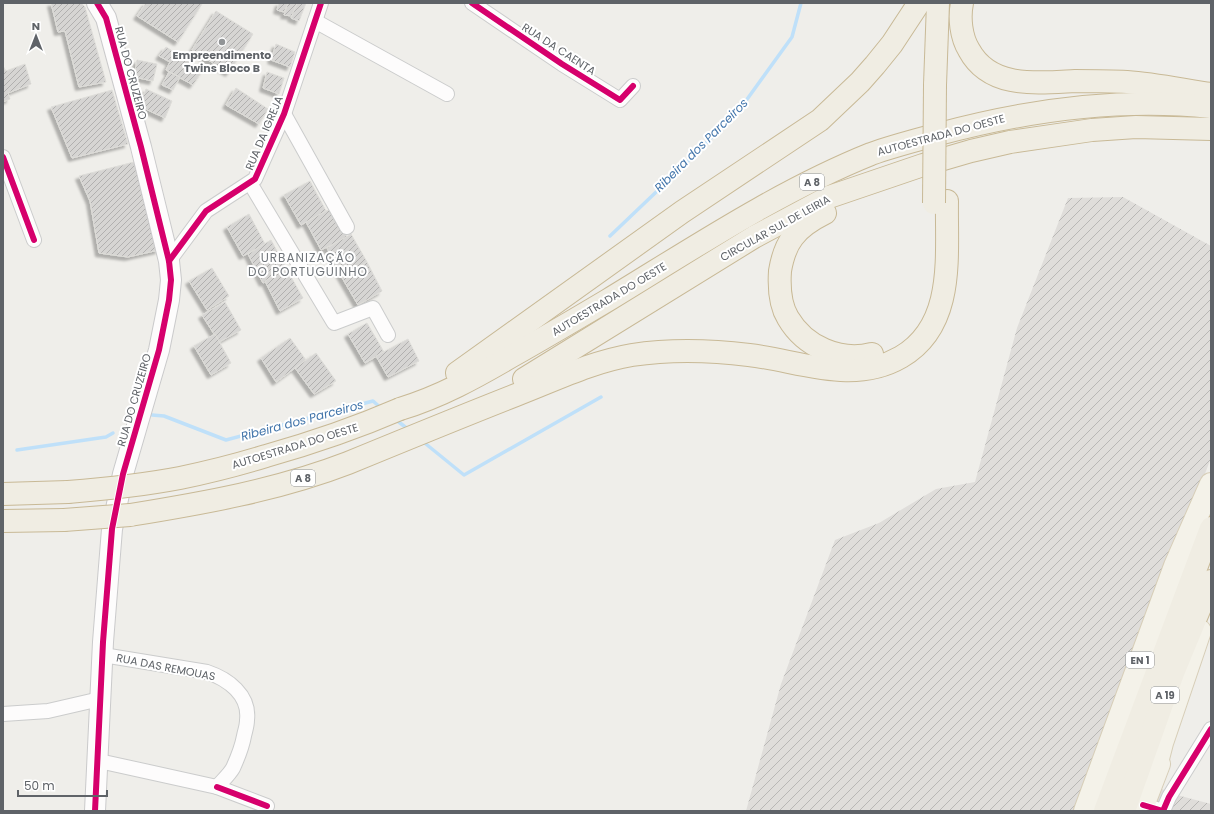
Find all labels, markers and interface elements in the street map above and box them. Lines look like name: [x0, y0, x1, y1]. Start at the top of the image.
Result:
north arrow: [16, 16, 56, 56]
text: N: [32, 18, 40, 34]
street label: RUA DA CAENTA: [519, 19, 600, 79]
street label: RUA DO CRUZEIRO: [111, 25, 151, 122]
marker: Empreendimento Twins Bloco B: [217, 37, 227, 47]
place label: Empreendimento Twins Bloco B: [173, 47, 271, 76]
street label: RUA DA IGREJA: [241, 93, 287, 173]
water label: Ribeira dos Parceiros: [650, 94, 752, 196]
street label: AUTOESTRADA DO OESTE: [875, 110, 1007, 160]
road number: A 8: [800, 174, 824, 190]
street label: CIRCULAR SUL DE LEIRIA: [717, 191, 833, 265]
district label: URBANIZAÇÃO DO PORTUGUINHO: [248, 249, 368, 280]
street label: AUTOESTRADA DO OESTE: [549, 258, 669, 340]
street label: RUA DO CRUZEIRO: [113, 351, 155, 448]
water label: Ribeira dos Parceiros: [239, 395, 365, 445]
street label: AUTOESTRADA DO OESTE: [230, 419, 360, 473]
road number: A 8: [291, 470, 315, 486]
street label: RUA DAS REMOUAS: [115, 650, 217, 684]
road number: EN 1: [1126, 652, 1154, 668]
road number: A 19: [1151, 687, 1179, 703]
scale bar: [18, 772, 107, 798]
text: 50 m: [24, 777, 55, 794]

